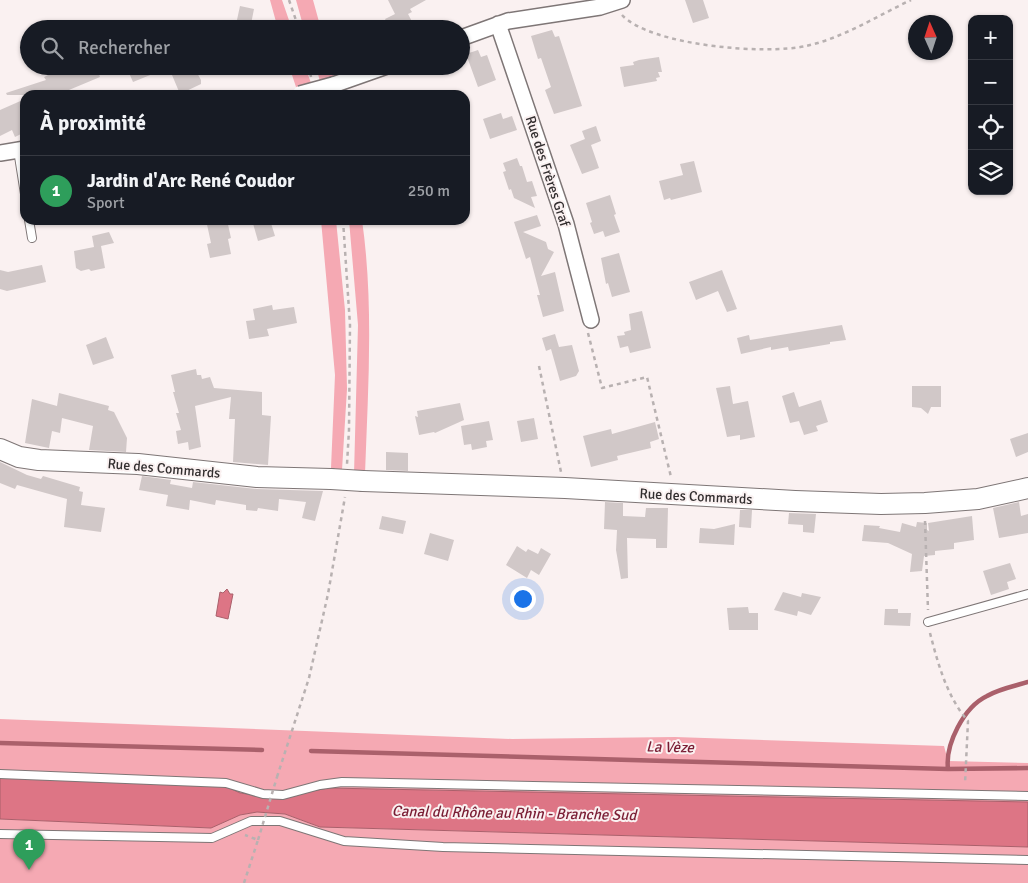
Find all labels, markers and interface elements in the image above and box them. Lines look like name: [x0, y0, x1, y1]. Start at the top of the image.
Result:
north arrow: [908, 15, 953, 60]
map controls: [968, 15, 1013, 195]
button: +: [968, 15, 1013, 60]
search box: [20, 20, 470, 75]
icon: search: [38, 34, 66, 62]
text: Rechercher: [78, 36, 170, 60]
button: −: [968, 60, 1013, 105]
button: locate: [968, 105, 1013, 150]
text: À proximité: [40, 110, 146, 136]
street label: Rue des Frères Graf: [522, 114, 574, 230]
button: layers: [968, 150, 1013, 195]
text: Jardin d'Arc René Coudor: [87, 169, 295, 193]
text: 1: [52, 181, 60, 201]
text: 250 m: [408, 181, 450, 201]
text: Sport: [87, 193, 125, 213]
street label: Rue des Commards: [107, 455, 221, 482]
street label: Rue des Commards: [639, 485, 753, 508]
your location: [510, 586, 536, 612]
water label: La Vèze: [646, 738, 696, 756]
water label: Canal du Rhône au Rhin - Branche Sud: [392, 802, 638, 824]
pin: 1: [13, 829, 45, 870]

